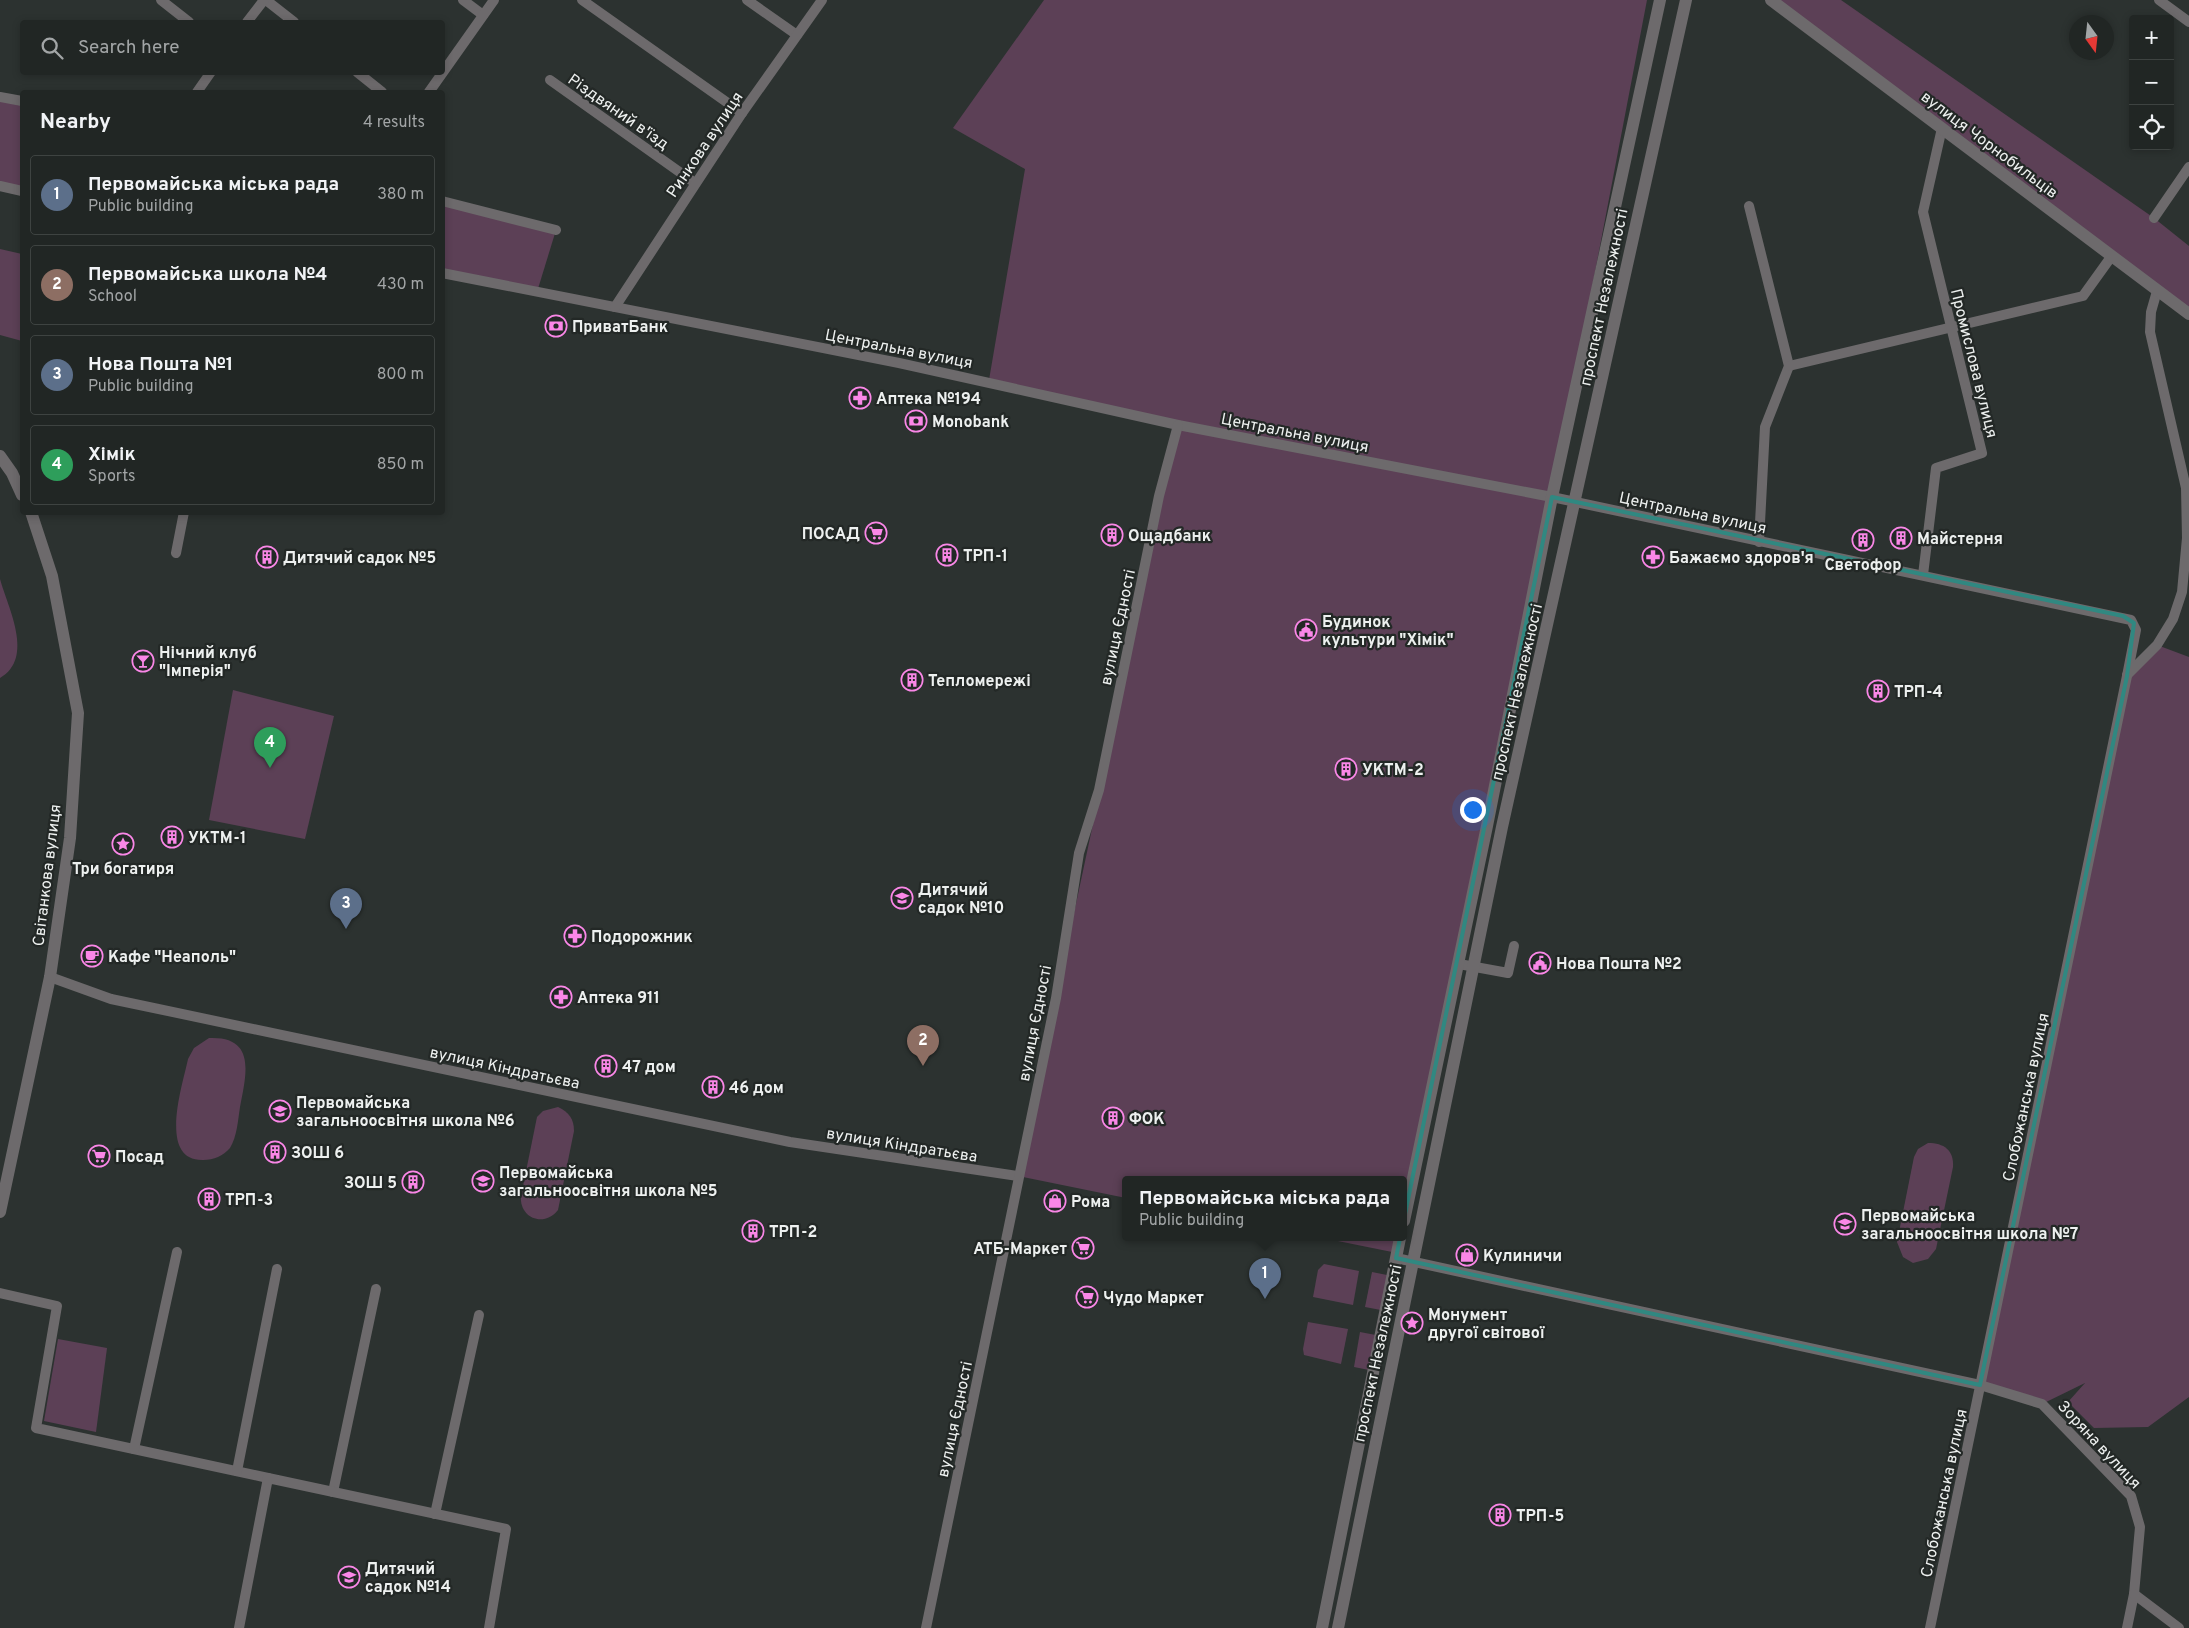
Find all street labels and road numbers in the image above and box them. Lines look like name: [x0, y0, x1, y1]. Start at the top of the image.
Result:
street label: Різдвяний в'їзд: [563, 70, 672, 155]
street label: Ринкова вулиця: [663, 88, 748, 202]
street label: вулиця Чорнобильців: [1916, 88, 2061, 204]
street label: проспект Незалежності: [1576, 207, 1634, 388]
street label: Промислова вулиця: [1945, 287, 2001, 440]
street label: Центральна вулиця: [823, 326, 974, 374]
street label: Центральна вулиця: [1219, 410, 1370, 458]
street label: Центральна вулиця: [1617, 489, 1768, 539]
street label: вулиця Єдності: [1097, 568, 1141, 687]
street label: проспект Незалежності: [1488, 602, 1548, 783]
street label: Світанкова вулиця: [29, 803, 67, 947]
street label: вулиця Єдності: [1015, 964, 1057, 1083]
street label: Слобожанська вулиця: [1999, 1011, 2055, 1183]
street label: вулиця Кіндратьєва: [428, 1043, 581, 1095]
street label: вулиця Кіндратьєва: [825, 1124, 979, 1168]
street label: проспект Незалежності: [1350, 1263, 1408, 1444]
street label: вулиця Єдності: [934, 1360, 978, 1479]
street label: Зоряна вулиця: [2052, 1397, 2145, 1494]
street label: Слобожанська вулиця: [1917, 1407, 1973, 1579]

